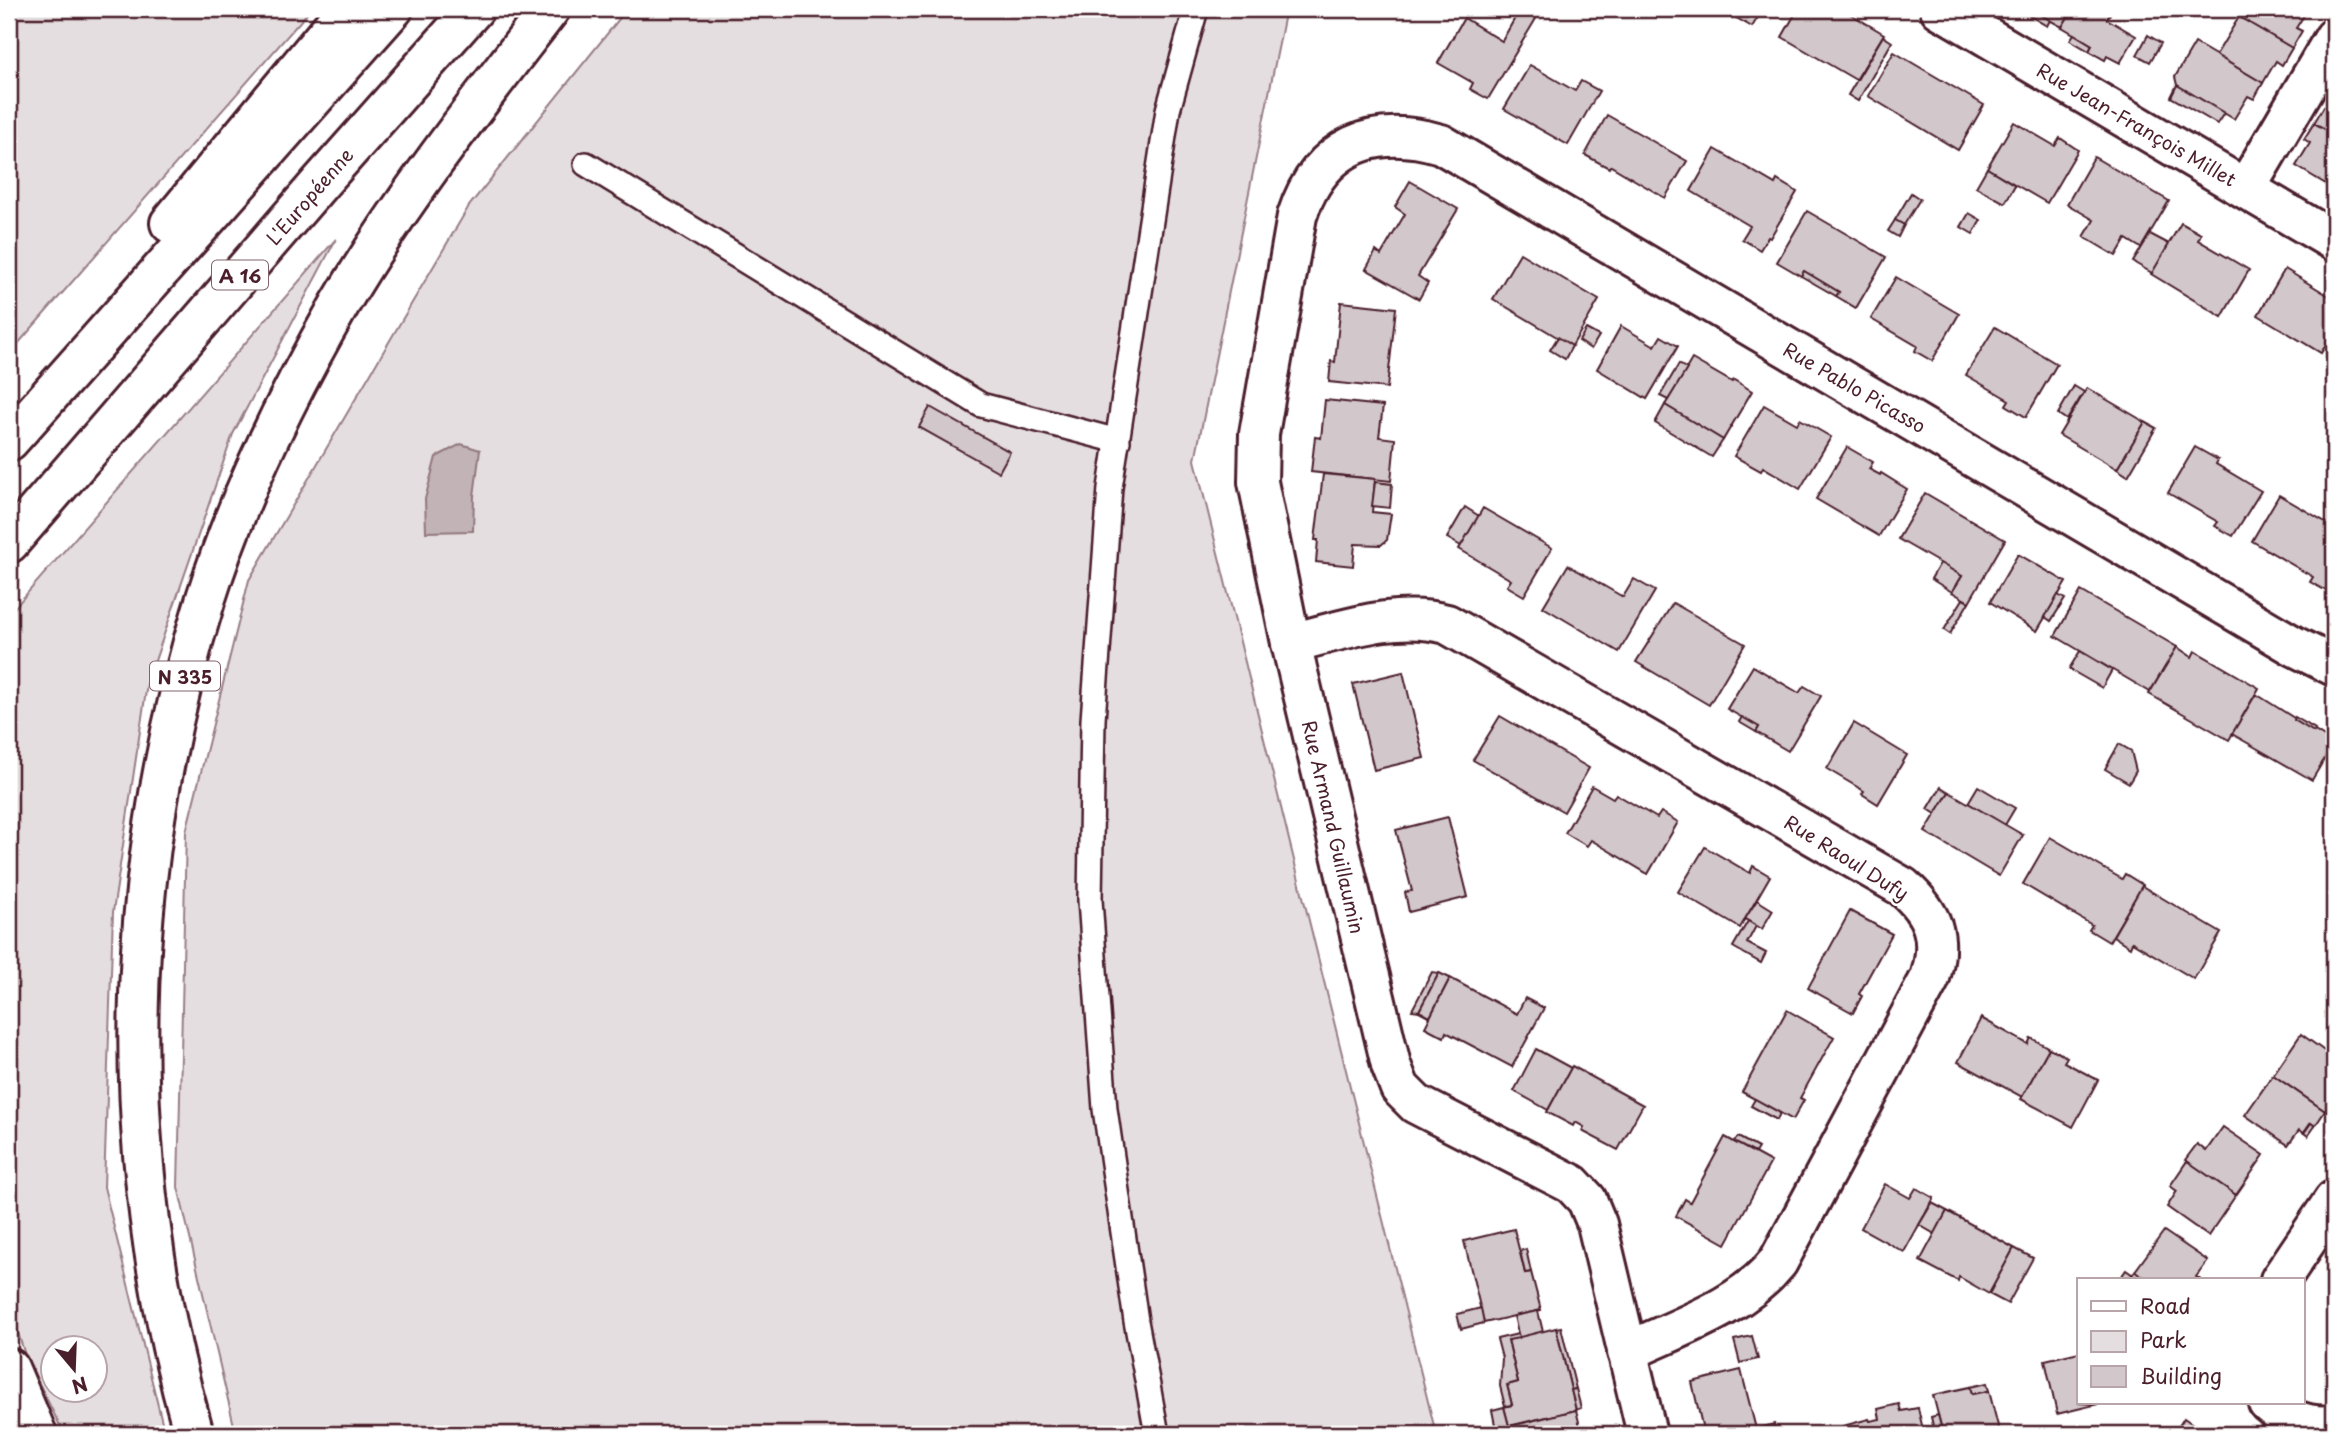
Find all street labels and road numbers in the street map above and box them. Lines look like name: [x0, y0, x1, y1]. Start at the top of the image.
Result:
street label: Rue Jean-François Millet: [2032, 55, 2242, 193]
street label: L'Européenne: [259, 141, 359, 251]
road number: A 16: [212, 260, 268, 290]
street label: Rue Pablo Picasso: [1779, 335, 1931, 439]
road number: N 335: [150, 662, 220, 690]
street label: Rue Armand Guillaumin: [1296, 718, 1372, 936]
street label: Rue Raoul Dufy: [1779, 808, 1915, 906]

